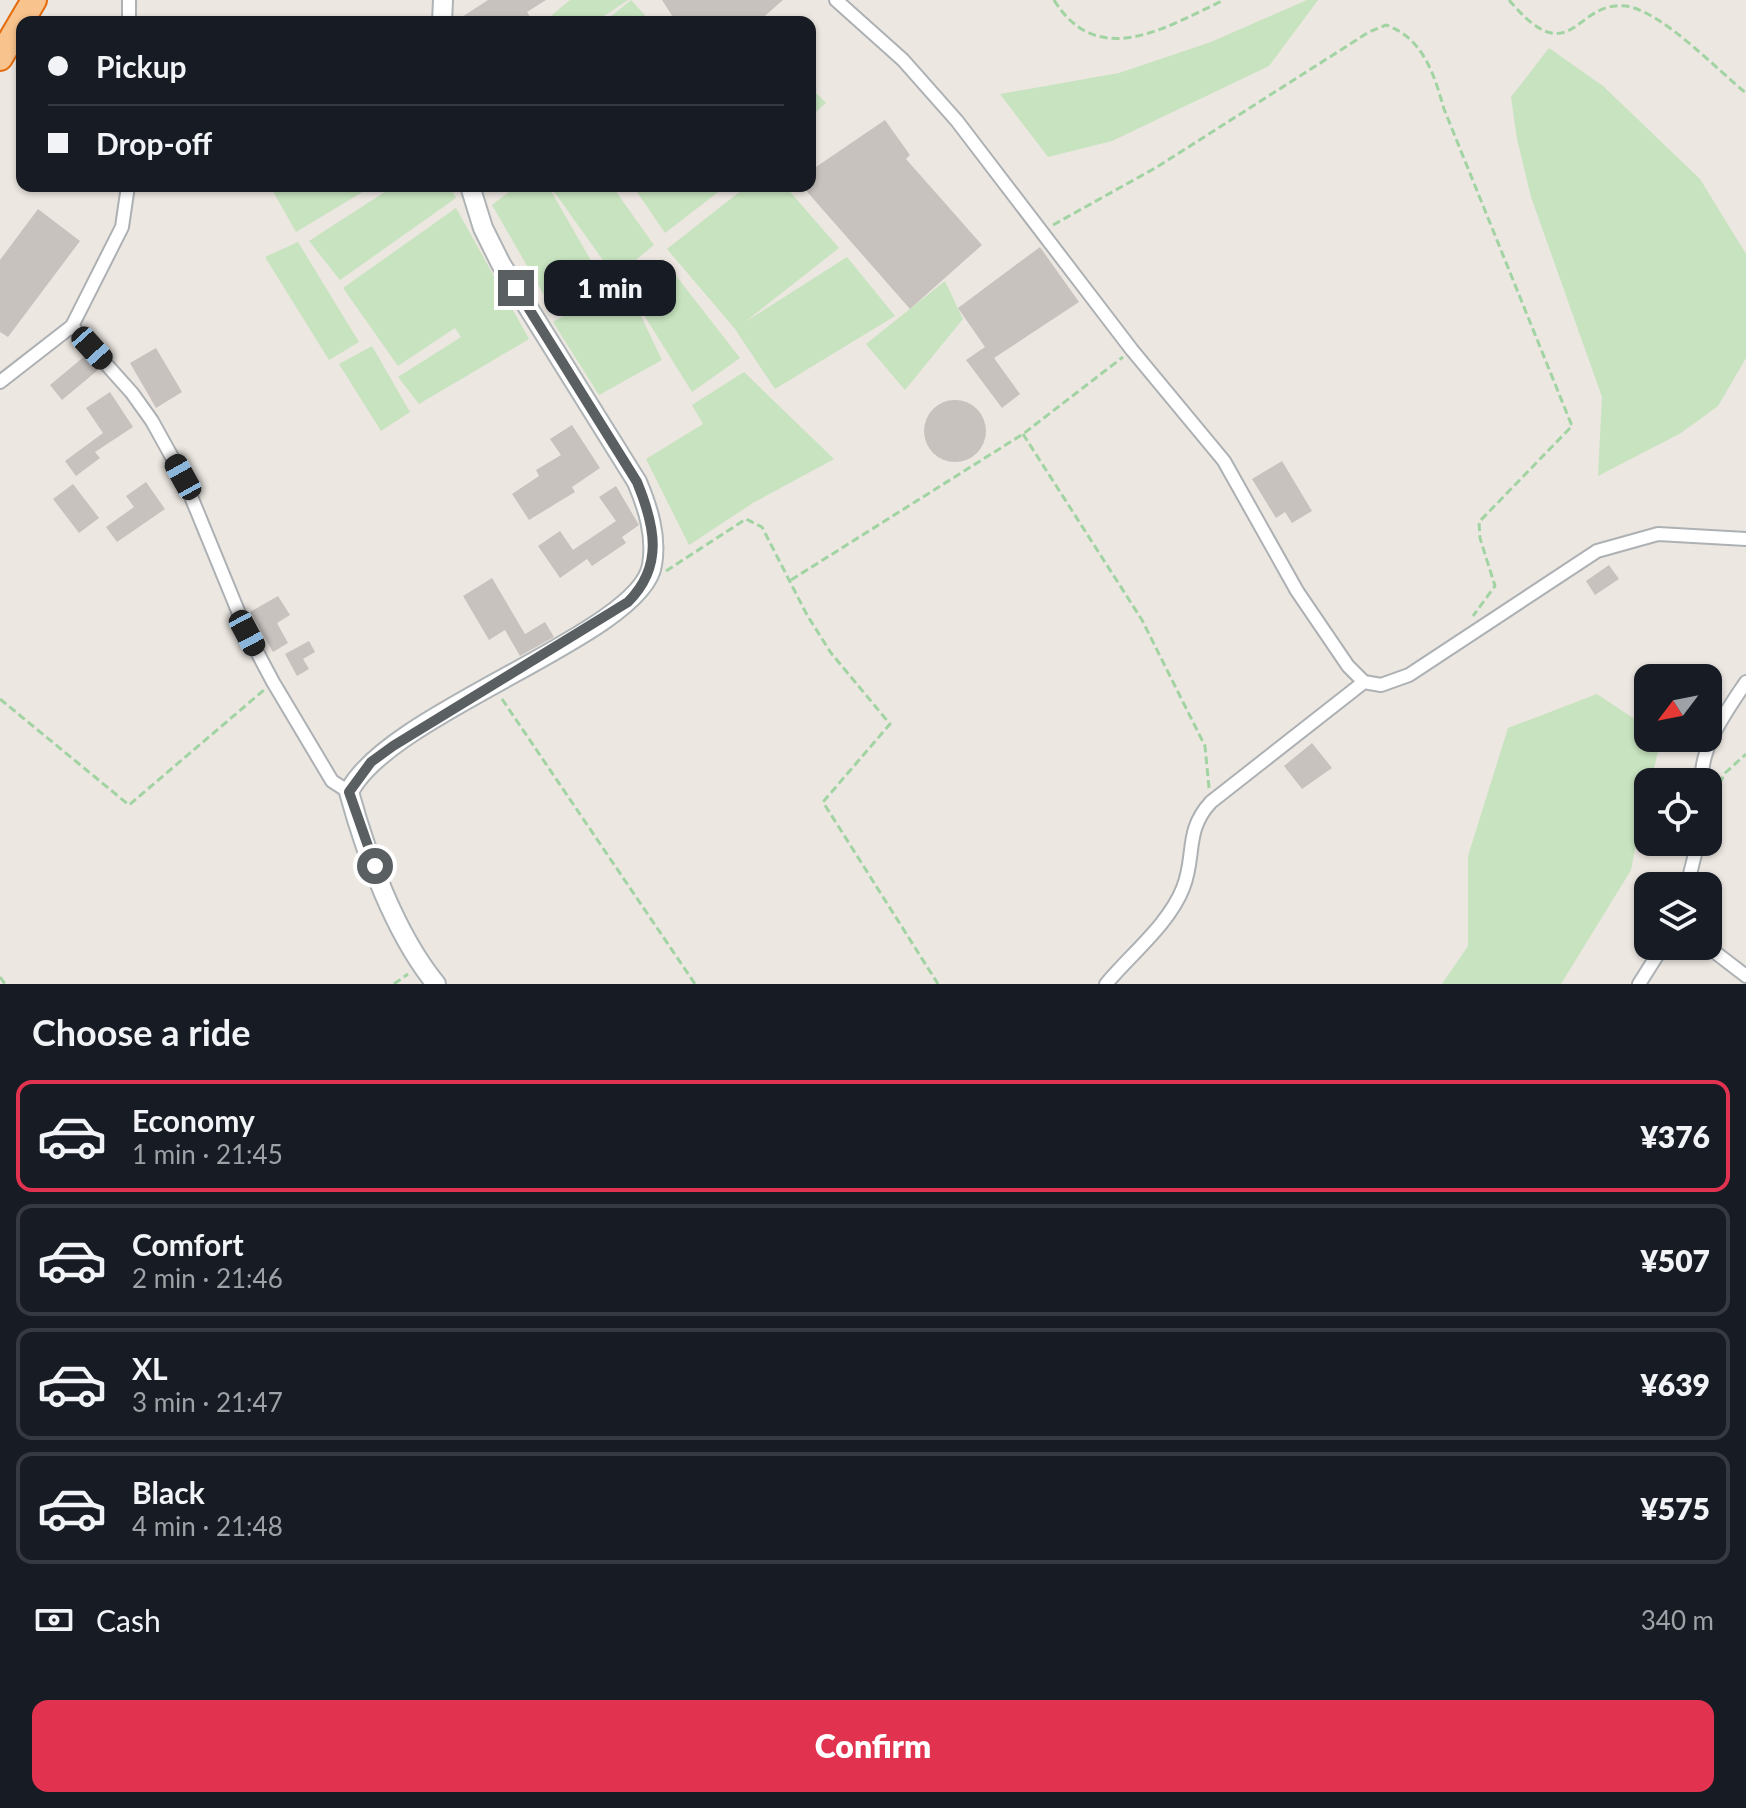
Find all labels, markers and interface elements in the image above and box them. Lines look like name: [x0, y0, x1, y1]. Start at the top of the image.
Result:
text: Pickup: [96, 48, 187, 84]
text: Drop-off: [96, 125, 212, 161]
callout: 1 min: [544, 260, 676, 316]
route end: [498, 270, 534, 306]
text: 1 min: [578, 272, 642, 304]
car: [67, 322, 117, 374]
car: [161, 450, 205, 504]
car: [225, 606, 269, 660]
north arrow: [1634, 664, 1722, 752]
map controls: [1634, 664, 1722, 960]
button: locate: [1634, 768, 1722, 856]
route start: [357, 848, 393, 884]
button: layers: [1634, 872, 1722, 960]
text: Choose a ride: [32, 1010, 251, 1054]
icon: car: [36, 1100, 108, 1172]
text: Economy: [132, 1102, 255, 1138]
text: ¥376: [1640, 1118, 1710, 1154]
text: 1 min · 21:45: [132, 1138, 283, 1170]
icon: car: [36, 1224, 108, 1296]
text: Comfort: [132, 1226, 244, 1262]
text: ¥507: [1640, 1242, 1710, 1278]
text: 2 min · 21:46: [132, 1262, 283, 1294]
icon: car: [36, 1348, 108, 1420]
text: XL: [132, 1350, 168, 1386]
text: ¥639: [1640, 1366, 1710, 1402]
text: 3 min · 21:47: [132, 1386, 283, 1418]
icon: car: [36, 1472, 108, 1544]
text: Black: [132, 1474, 205, 1510]
text: ¥575: [1640, 1490, 1710, 1526]
text: 4 min · 21:48: [132, 1510, 283, 1542]
icon: cash: [32, 1598, 76, 1642]
text: Cash: [96, 1602, 161, 1638]
text: 340 m: [1641, 1604, 1714, 1636]
button: Confirm: [32, 1700, 1714, 1792]

